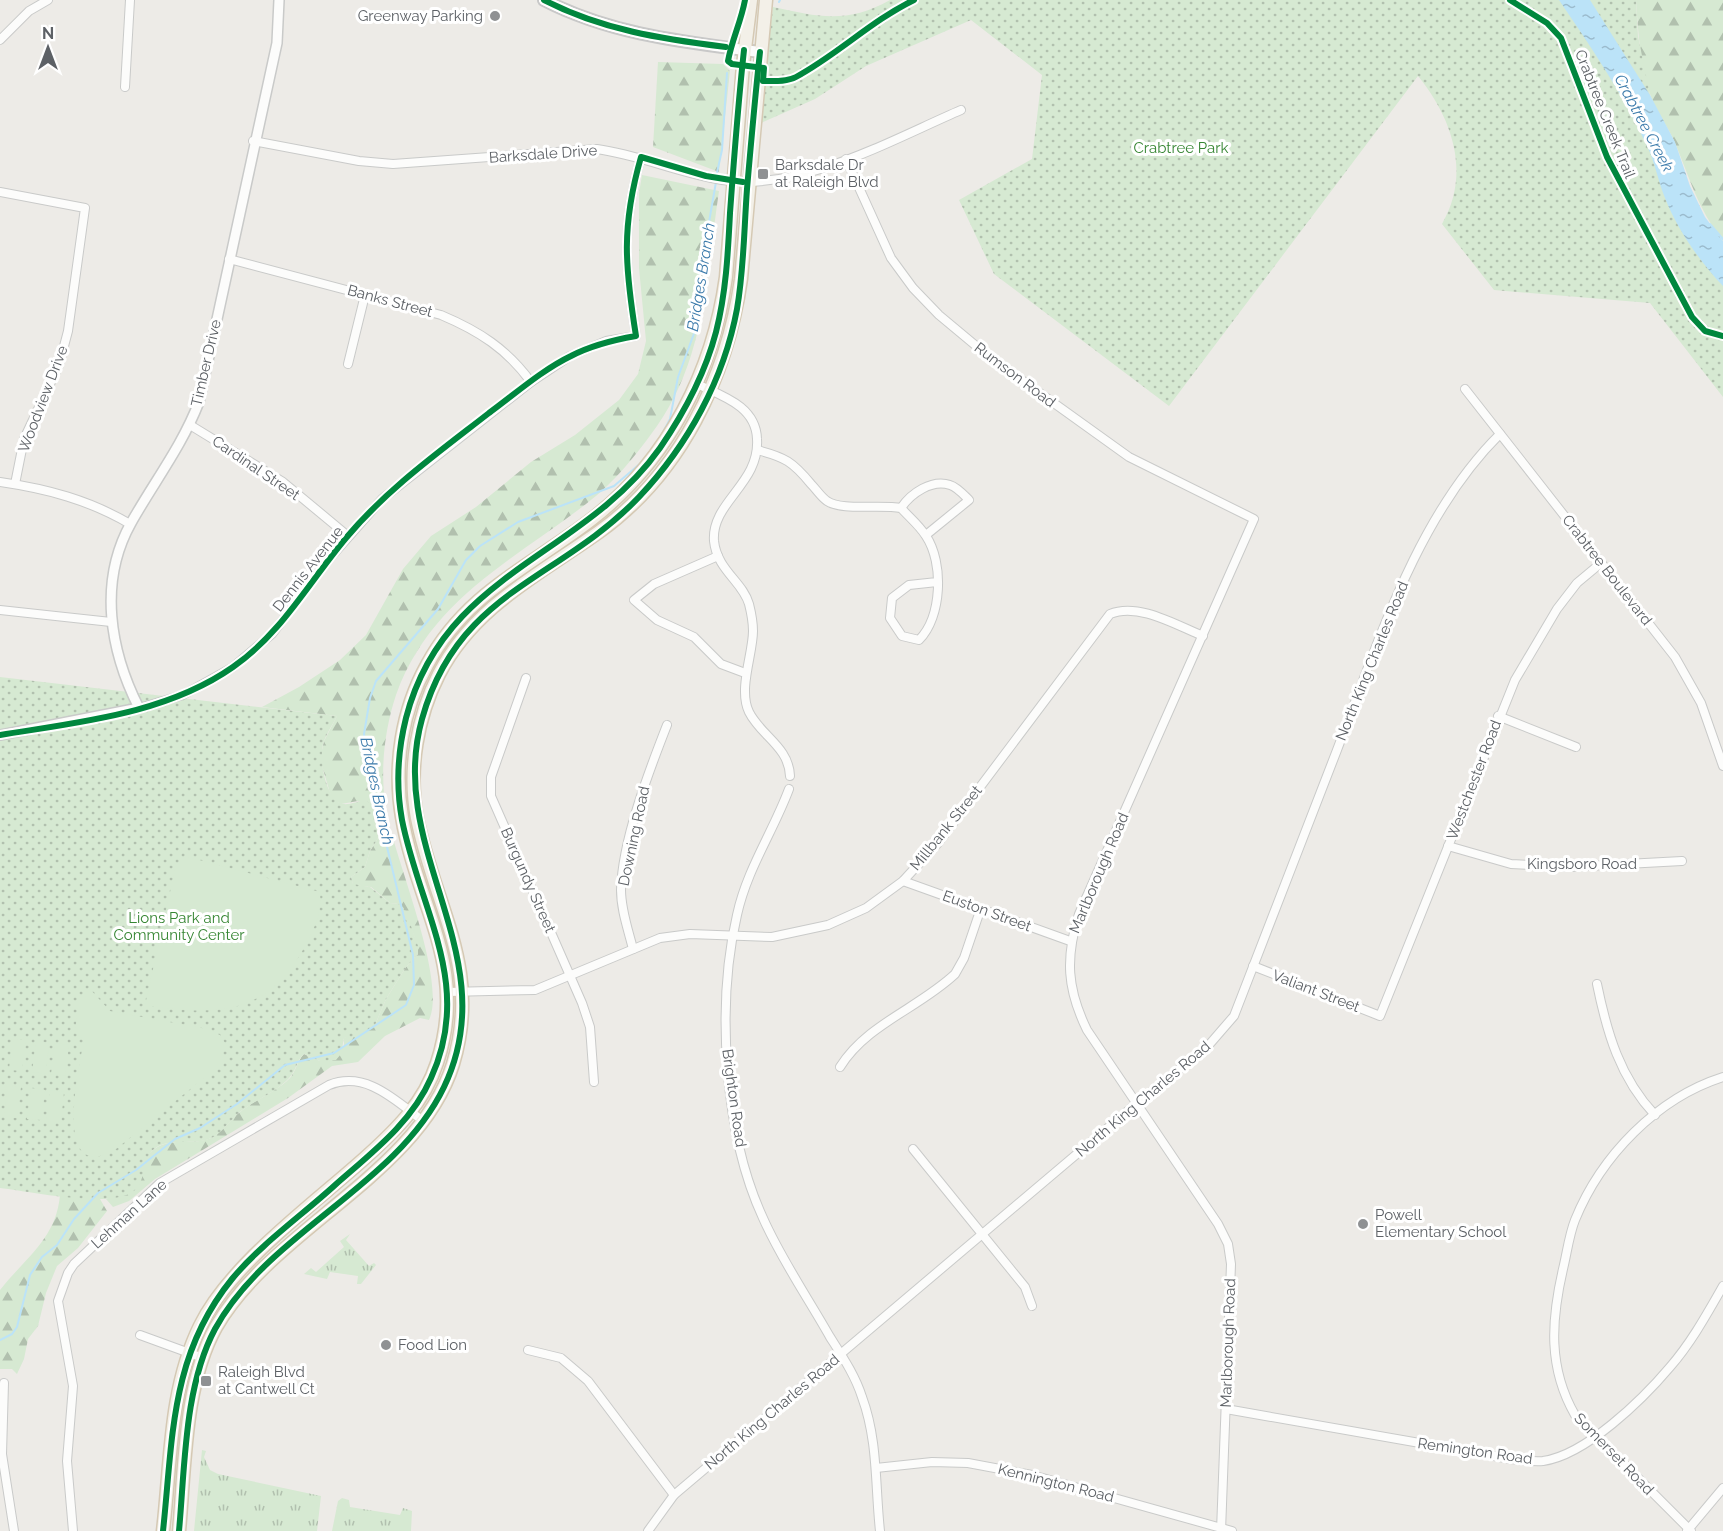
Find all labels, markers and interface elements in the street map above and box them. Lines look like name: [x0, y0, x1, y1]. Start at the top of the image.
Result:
place label: Greenway Parking: [358, 7, 483, 25]
marker: Greenway Parking: [488, 9, 502, 23]
north arrow: [18, 18, 78, 78]
text: N: [42, 24, 54, 43]
street label: Crabtree Creek Trail: [1571, 47, 1639, 182]
water label: Crabtree Creek: [1610, 71, 1678, 175]
park label: Crabtree Park: [1134, 139, 1229, 157]
street label: Barksdale Drive: [488, 141, 598, 167]
place label: Barksdale Dr at Raleigh Blvd: [775, 156, 879, 191]
marker: Barksdale Dr at Raleigh Blvd: [756, 167, 770, 181]
water label: Bridges Branch: [683, 221, 719, 333]
street label: Banks Street: [345, 281, 435, 321]
street label: Timber Drive: [187, 318, 225, 408]
street label: Rumson Road: [971, 339, 1059, 411]
street label: Woodview Drive: [14, 343, 72, 455]
street label: Cardinal Street: [209, 432, 303, 504]
street label: Crabtree Boulevard: [1558, 511, 1656, 629]
street label: Dennis Avenue: [269, 523, 347, 615]
street label: North King Charles Road: [1332, 579, 1412, 743]
street label: Westchester Road: [1443, 717, 1505, 843]
water label: Bridges Branch: [356, 735, 398, 847]
street label: Millbank Street: [906, 782, 986, 874]
street label: Downing Road: [615, 785, 653, 887]
street label: Marlborough Road: [1065, 810, 1133, 936]
street label: Burgundy Street: [497, 825, 559, 935]
street label: Kingsboro Road: [1527, 855, 1637, 873]
street label: Euston Street: [940, 887, 1034, 935]
park label: Lions Park and Community Center: [113, 909, 245, 944]
street label: Valiant Street: [1270, 966, 1362, 1016]
street label: North King Charles Road: [1072, 1037, 1214, 1161]
street label: Brighton Road: [718, 1048, 750, 1148]
street label: Lehman Lane: [88, 1175, 171, 1253]
place label: Powell Elementary School: [1375, 1206, 1507, 1241]
marker: Powell Elementary School: [1356, 1217, 1370, 1231]
street label: Marlborough Road: [1217, 1278, 1239, 1408]
place label: Food Lion: [398, 1336, 467, 1354]
marker: Food Lion: [379, 1338, 393, 1352]
street label: North King Charles Road: [701, 1350, 843, 1474]
place label: Raleigh Blvd at Cantwell Ct: [218, 1363, 315, 1398]
marker: Raleigh Blvd at Cantwell Ct: [199, 1374, 213, 1388]
street label: Somerset Road: [1570, 1409, 1658, 1499]
street label: Remington Road: [1416, 1434, 1534, 1468]
street label: Kennington Road: [996, 1460, 1116, 1506]

